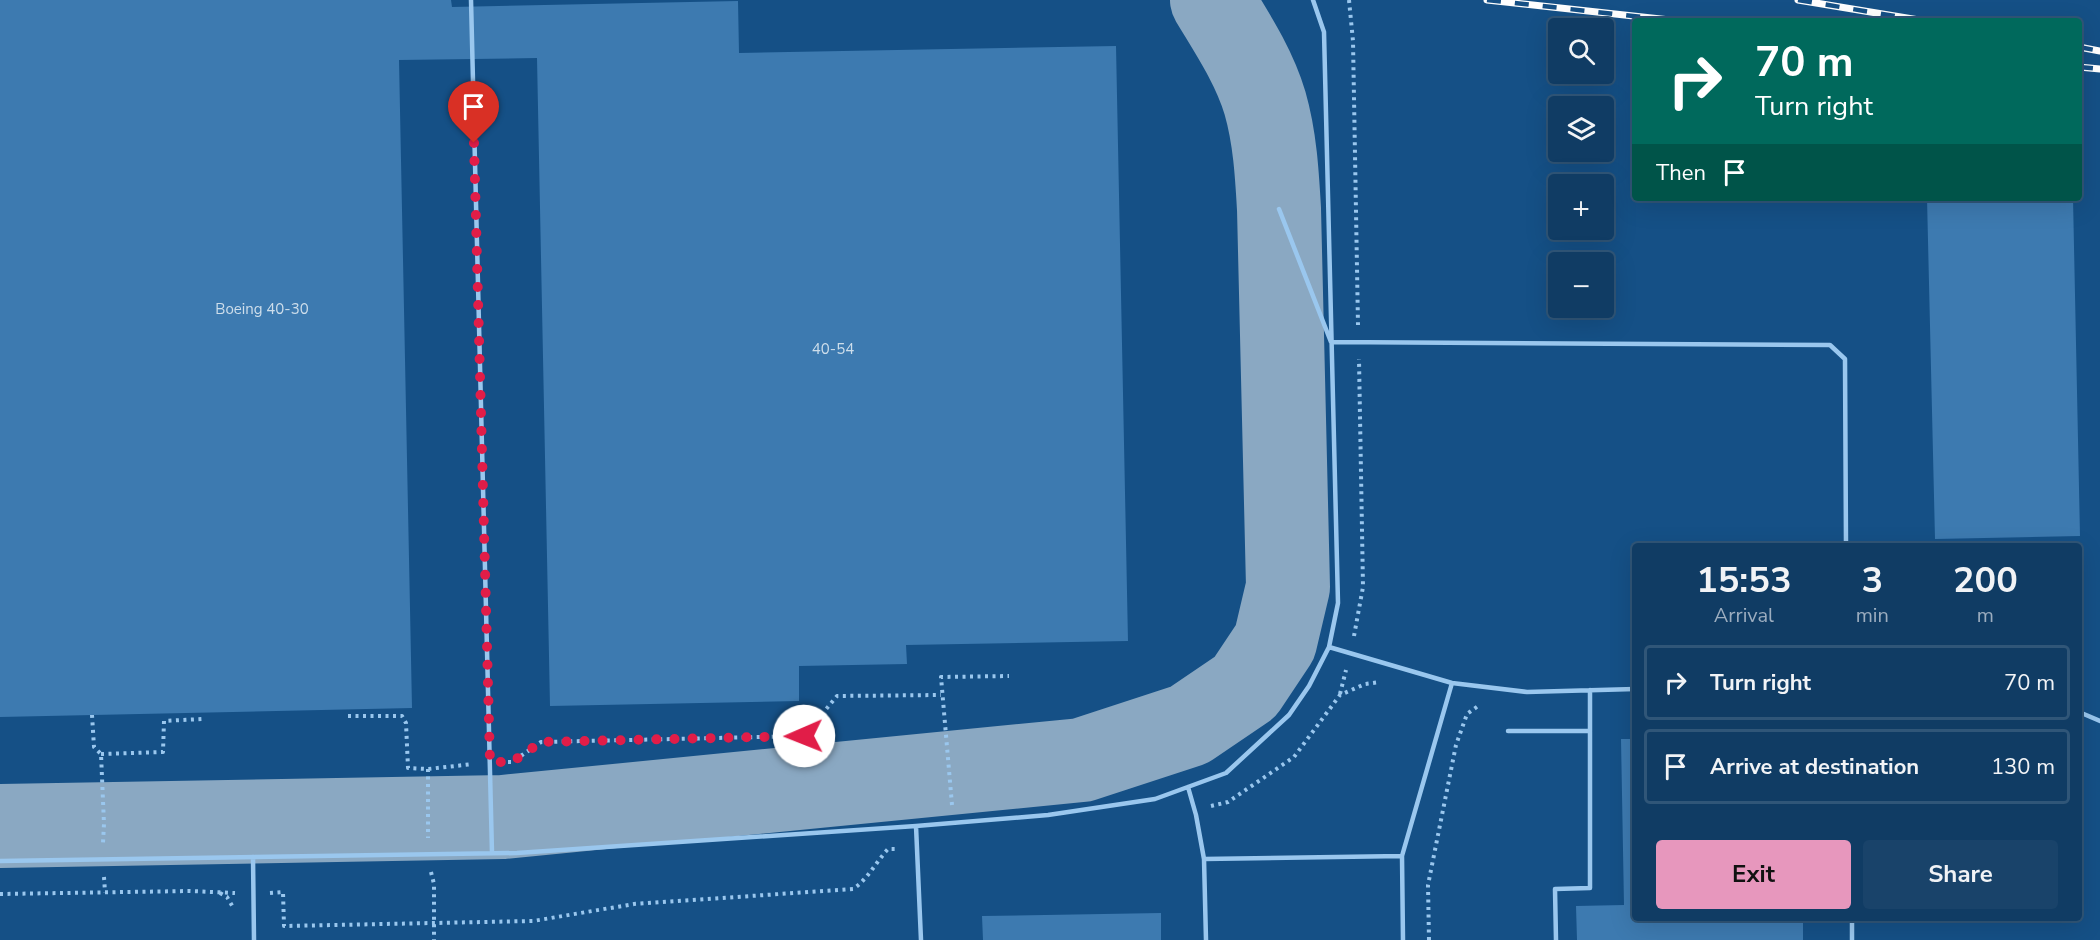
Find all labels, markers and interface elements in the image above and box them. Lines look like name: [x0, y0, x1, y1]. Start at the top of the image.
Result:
map controls: [1548, 18, 1614, 318]
button: search: [1548, 18, 1614, 84]
text: 70 m: [1755, 34, 1854, 91]
icon: right: [1656, 42, 1734, 120]
pin: [448, 81, 499, 143]
text: Turn right: [1755, 88, 1873, 125]
icon: arrive: [457, 90, 490, 123]
button: layers: [1548, 96, 1614, 162]
icon: arrive: [1718, 156, 1751, 189]
text: Then: [1656, 158, 1706, 188]
button: +: [1548, 174, 1614, 240]
button: −: [1548, 252, 1614, 318]
house number: Boeing 40-30: [215, 299, 309, 319]
house number: 40-54: [812, 339, 854, 359]
text: 15:53: [1696, 556, 1792, 605]
text: 3: [1861, 556, 1883, 605]
text: 200: [1953, 556, 2018, 605]
text: Arrival: [1714, 602, 1774, 629]
text: min: [1856, 602, 1889, 629]
text: m: [1977, 602, 1994, 629]
icon: right: [1659, 666, 1692, 699]
text: Turn right: [1710, 668, 1811, 698]
text: 70 m: [2004, 668, 2055, 698]
position arrow: [772, 704, 836, 768]
icon: arrive: [1659, 750, 1692, 783]
text: Arrive at destination: [1710, 752, 1919, 782]
text: 130 m: [1991, 752, 2055, 782]
button: Exit: [1656, 840, 1851, 909]
button: Share: [1863, 840, 2058, 909]

